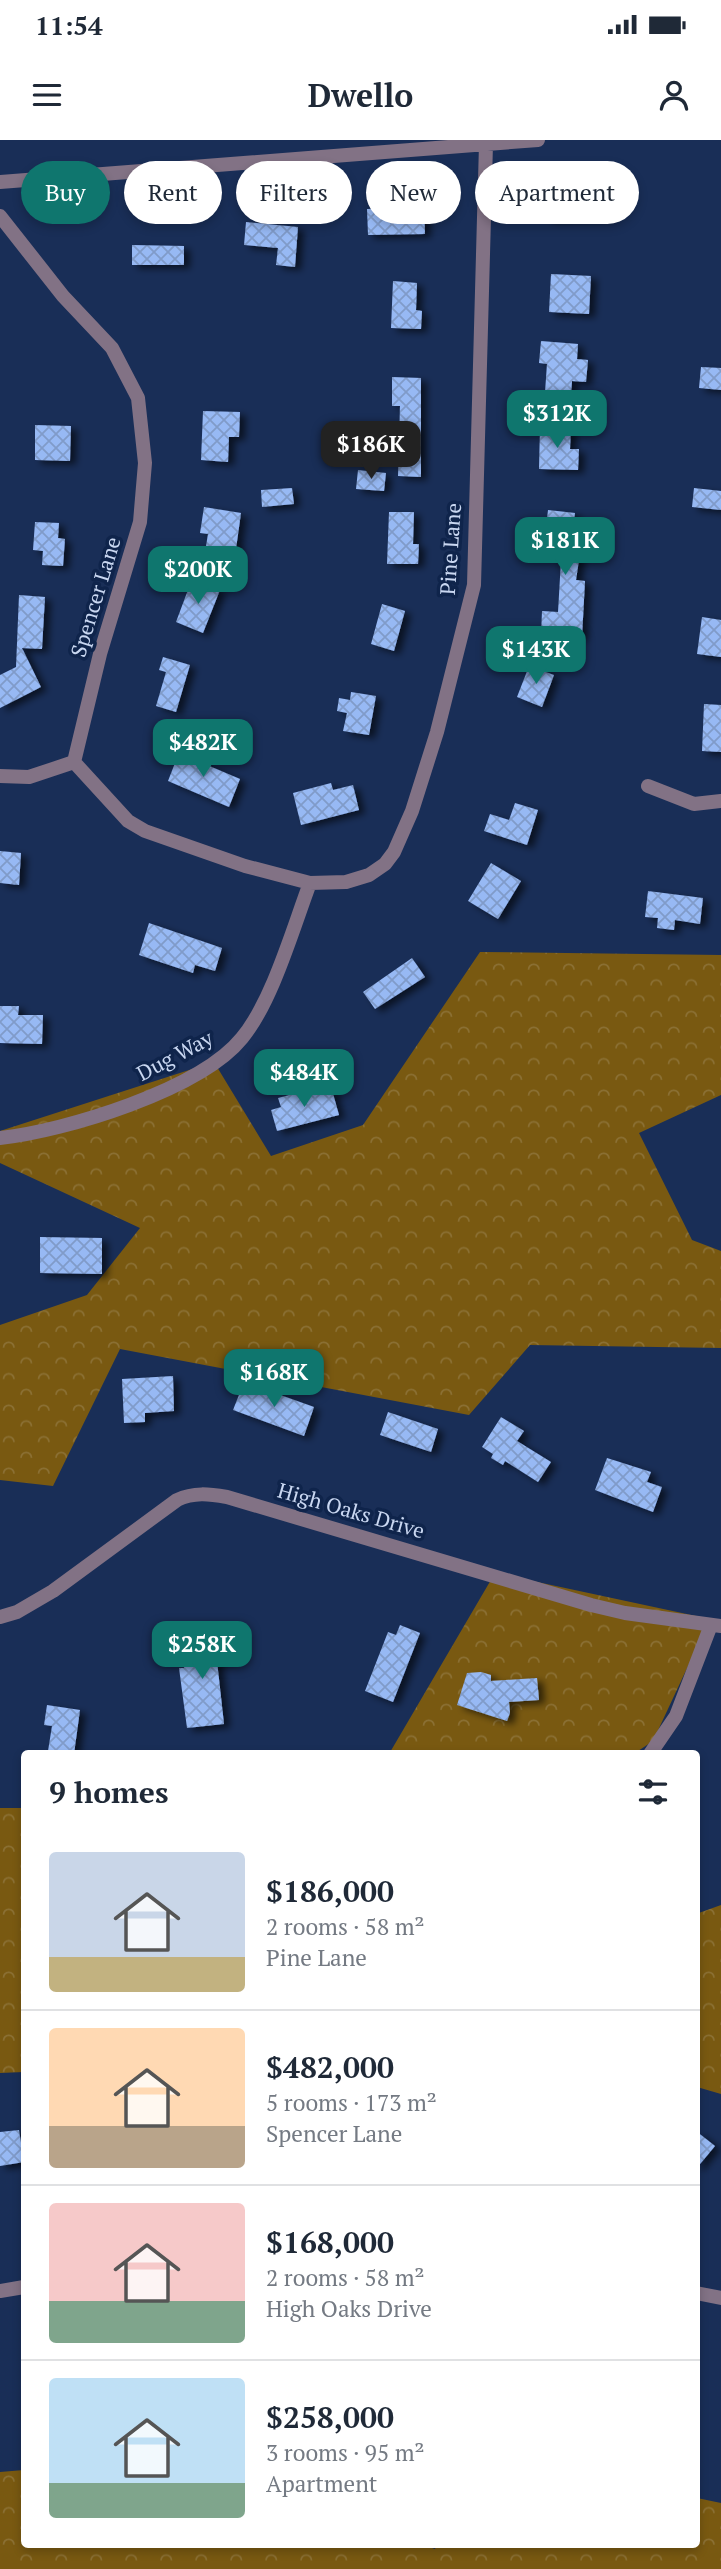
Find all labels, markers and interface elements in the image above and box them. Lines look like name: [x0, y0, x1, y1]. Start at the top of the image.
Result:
text: 11:54: [35, 8, 103, 42]
text: Dwello: [308, 74, 413, 116]
icon: menu: [28, 76, 66, 114]
icon: person: [655, 76, 693, 114]
chip: Buy: [21, 161, 110, 224]
chip: Rent: [124, 161, 222, 224]
chip: Filters: [236, 161, 352, 224]
chip: New: [366, 161, 461, 224]
chip: Apartment: [475, 161, 639, 224]
pin: $312K: [508, 390, 606, 450]
text: $312K: [523, 397, 591, 428]
pin: $186K: [322, 422, 420, 481]
text: $186K: [337, 428, 405, 459]
street label: Pine Lane: [433, 502, 467, 596]
pin: $181K: [516, 518, 614, 577]
text: $181K: [531, 524, 599, 555]
street label: Spencer Lane: [63, 533, 127, 660]
pin: $200K: [149, 546, 247, 606]
text: $200K: [164, 553, 232, 584]
pin: $143K: [487, 626, 585, 686]
text: $143K: [502, 633, 570, 664]
pin: $482K: [154, 720, 252, 779]
text: $482K: [169, 726, 237, 757]
street label: Dug Way: [132, 1023, 218, 1087]
pin: $484K: [255, 1049, 353, 1109]
text: $484K: [270, 1056, 338, 1087]
pin: $168K: [225, 1350, 323, 1409]
text: $168K: [240, 1356, 308, 1387]
street label: High Oaks Drive: [275, 1476, 428, 1544]
pin: $258K: [153, 1622, 251, 1681]
text: $258K: [168, 1628, 236, 1659]
text: 9 homes: [49, 1772, 168, 1812]
icon: filters: [634, 1773, 672, 1811]
text: $186,000: [266, 1871, 394, 1911]
icon: home: [105, 1880, 189, 1964]
text: 2 rooms · 58 m²: [266, 1911, 425, 1942]
text: Pine Lane: [266, 1942, 367, 1973]
text: $482,000: [266, 2047, 394, 2087]
icon: home: [105, 2056, 189, 2140]
text: 5 rooms · 173 m²: [266, 2087, 437, 2118]
text: Spencer Lane: [266, 2118, 402, 2149]
text: $168,000: [266, 2222, 394, 2262]
icon: home: [105, 2231, 189, 2315]
text: 2 rooms · 58 m²: [266, 2262, 425, 2293]
text: High Oaks Drive: [266, 2293, 432, 2324]
text: $258,000: [266, 2397, 394, 2437]
icon: home: [105, 2406, 189, 2490]
text: 3 rooms · 95 m²: [266, 2437, 425, 2468]
text: Apartment: [266, 2468, 377, 2499]

